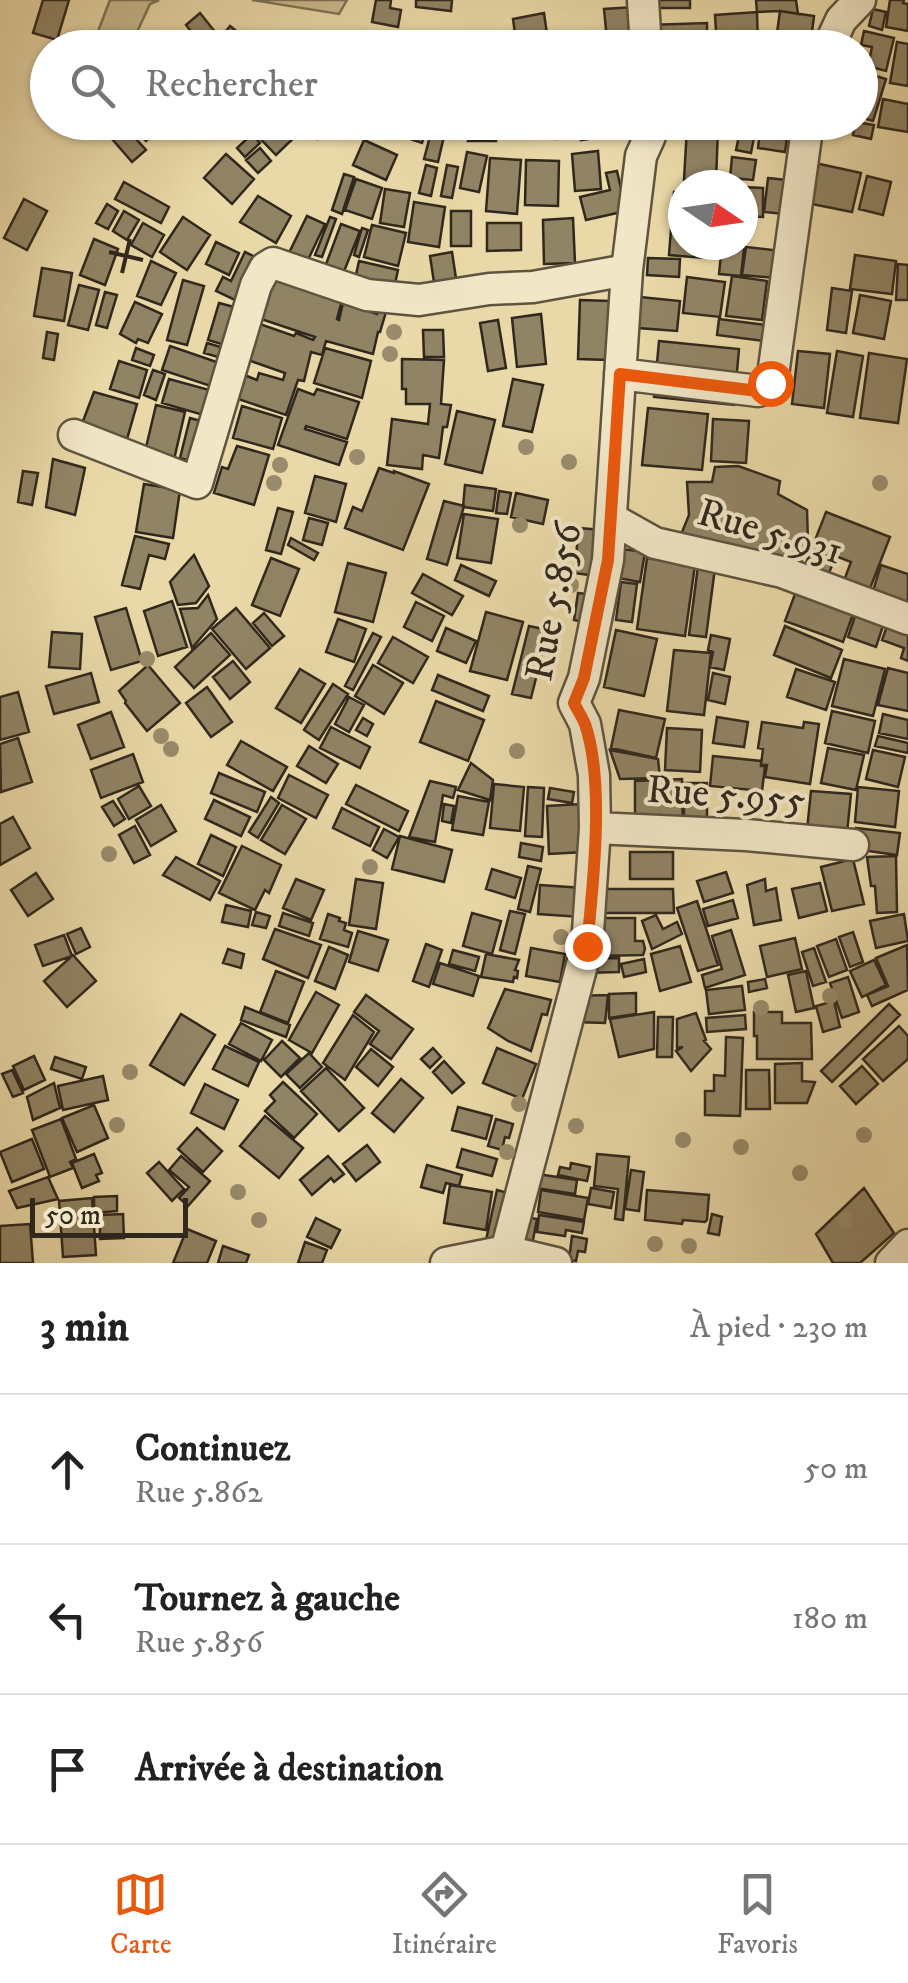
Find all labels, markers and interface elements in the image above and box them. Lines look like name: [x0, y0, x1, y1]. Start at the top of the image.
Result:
search box: [30, 30, 878, 140]
icon: search: [65, 58, 120, 113]
text: Rechercher: [145, 61, 318, 109]
north arrow: [668, 170, 758, 260]
route start: [748, 361, 794, 407]
street label: Rue 5.931: [692, 488, 848, 578]
street label: Rue 5.856: [515, 518, 595, 685]
street label: Rue 5.955: [645, 766, 807, 826]
route end: [565, 924, 611, 970]
scale bar: [30, 1193, 188, 1238]
text: 50 m: [45, 1198, 101, 1233]
text: 3 min: [40, 1302, 129, 1354]
text: À pied · 230 m: [690, 1308, 868, 1348]
text: Continuez: [135, 1425, 291, 1473]
icon: ahead: [40, 1442, 95, 1497]
text: 50 m: [804, 1449, 868, 1489]
text: Rue 5.862: [135, 1473, 263, 1513]
text: Tournez à gauche: [135, 1575, 400, 1623]
icon: left: [40, 1592, 95, 1647]
text: 180 m: [792, 1599, 868, 1639]
text: Rue 5.856: [135, 1623, 263, 1663]
icon: arrive: [40, 1742, 95, 1797]
text: Arrivée à destination: [135, 1745, 443, 1793]
tab: Carte: [110, 1867, 172, 1962]
tab: Itinéraire: [392, 1867, 497, 1962]
tab: Favoris: [717, 1867, 798, 1962]

